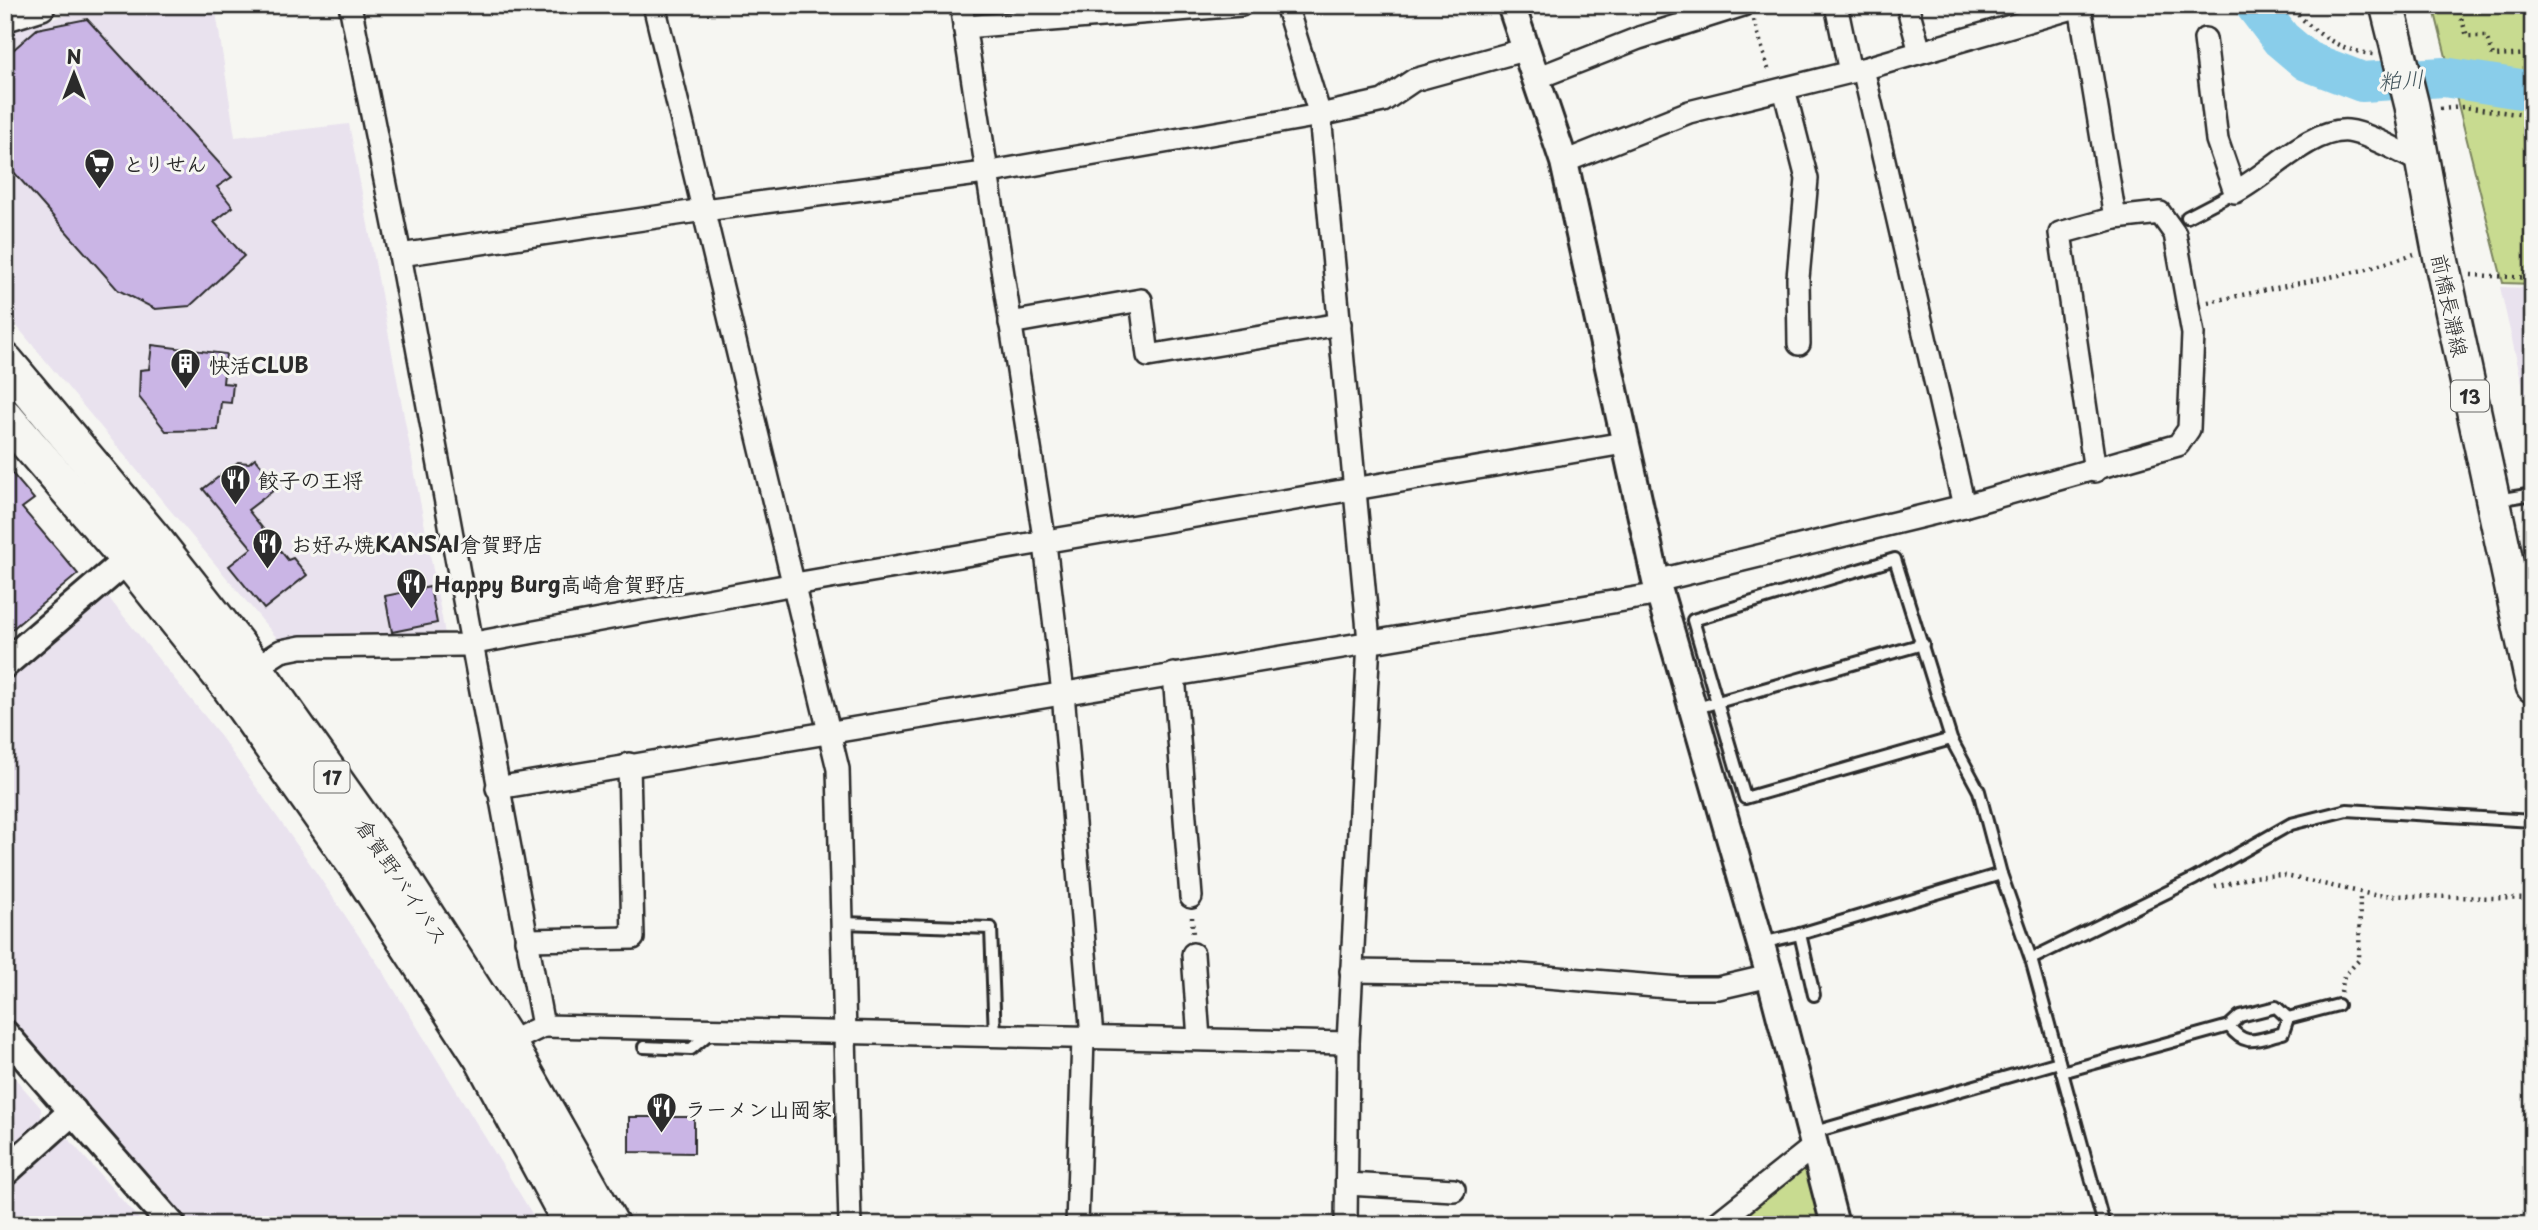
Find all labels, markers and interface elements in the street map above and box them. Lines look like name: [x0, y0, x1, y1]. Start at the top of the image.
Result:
north arrow: [38, 38, 108, 108]
text: N: [66, 42, 82, 70]
water label: 粕川: [2377, 60, 2425, 98]
supermarket icon: とりせん: [83, 146, 117, 190]
place label: とりせん: [123, 147, 207, 179]
street label: 前橋長瀞線: [2424, 250, 2478, 360]
building icon: 快活CLUB: [169, 347, 203, 391]
place label: 快活CLUB: [209, 348, 309, 380]
road number: 13: [2451, 380, 2489, 412]
restaurant icon: 餃子の王将: [218, 462, 252, 506]
place label: 餃子の王将: [258, 463, 363, 495]
restaurant icon: お好み焼KANSAI倉賀野店: [251, 526, 285, 570]
place label: お好み焼KANSAI倉賀野店: [291, 527, 544, 559]
restaurant icon: Happy Burg高崎倉賀野店: [394, 566, 428, 610]
place label: Happy Burg高崎倉賀野店: [434, 567, 687, 599]
road number: 17: [314, 762, 350, 792]
street label: 倉賀野バイパス: [349, 811, 457, 951]
restaurant icon: ラーメン山岡家: [645, 1091, 679, 1135]
place label: ラーメン山岡家: [685, 1092, 832, 1124]

